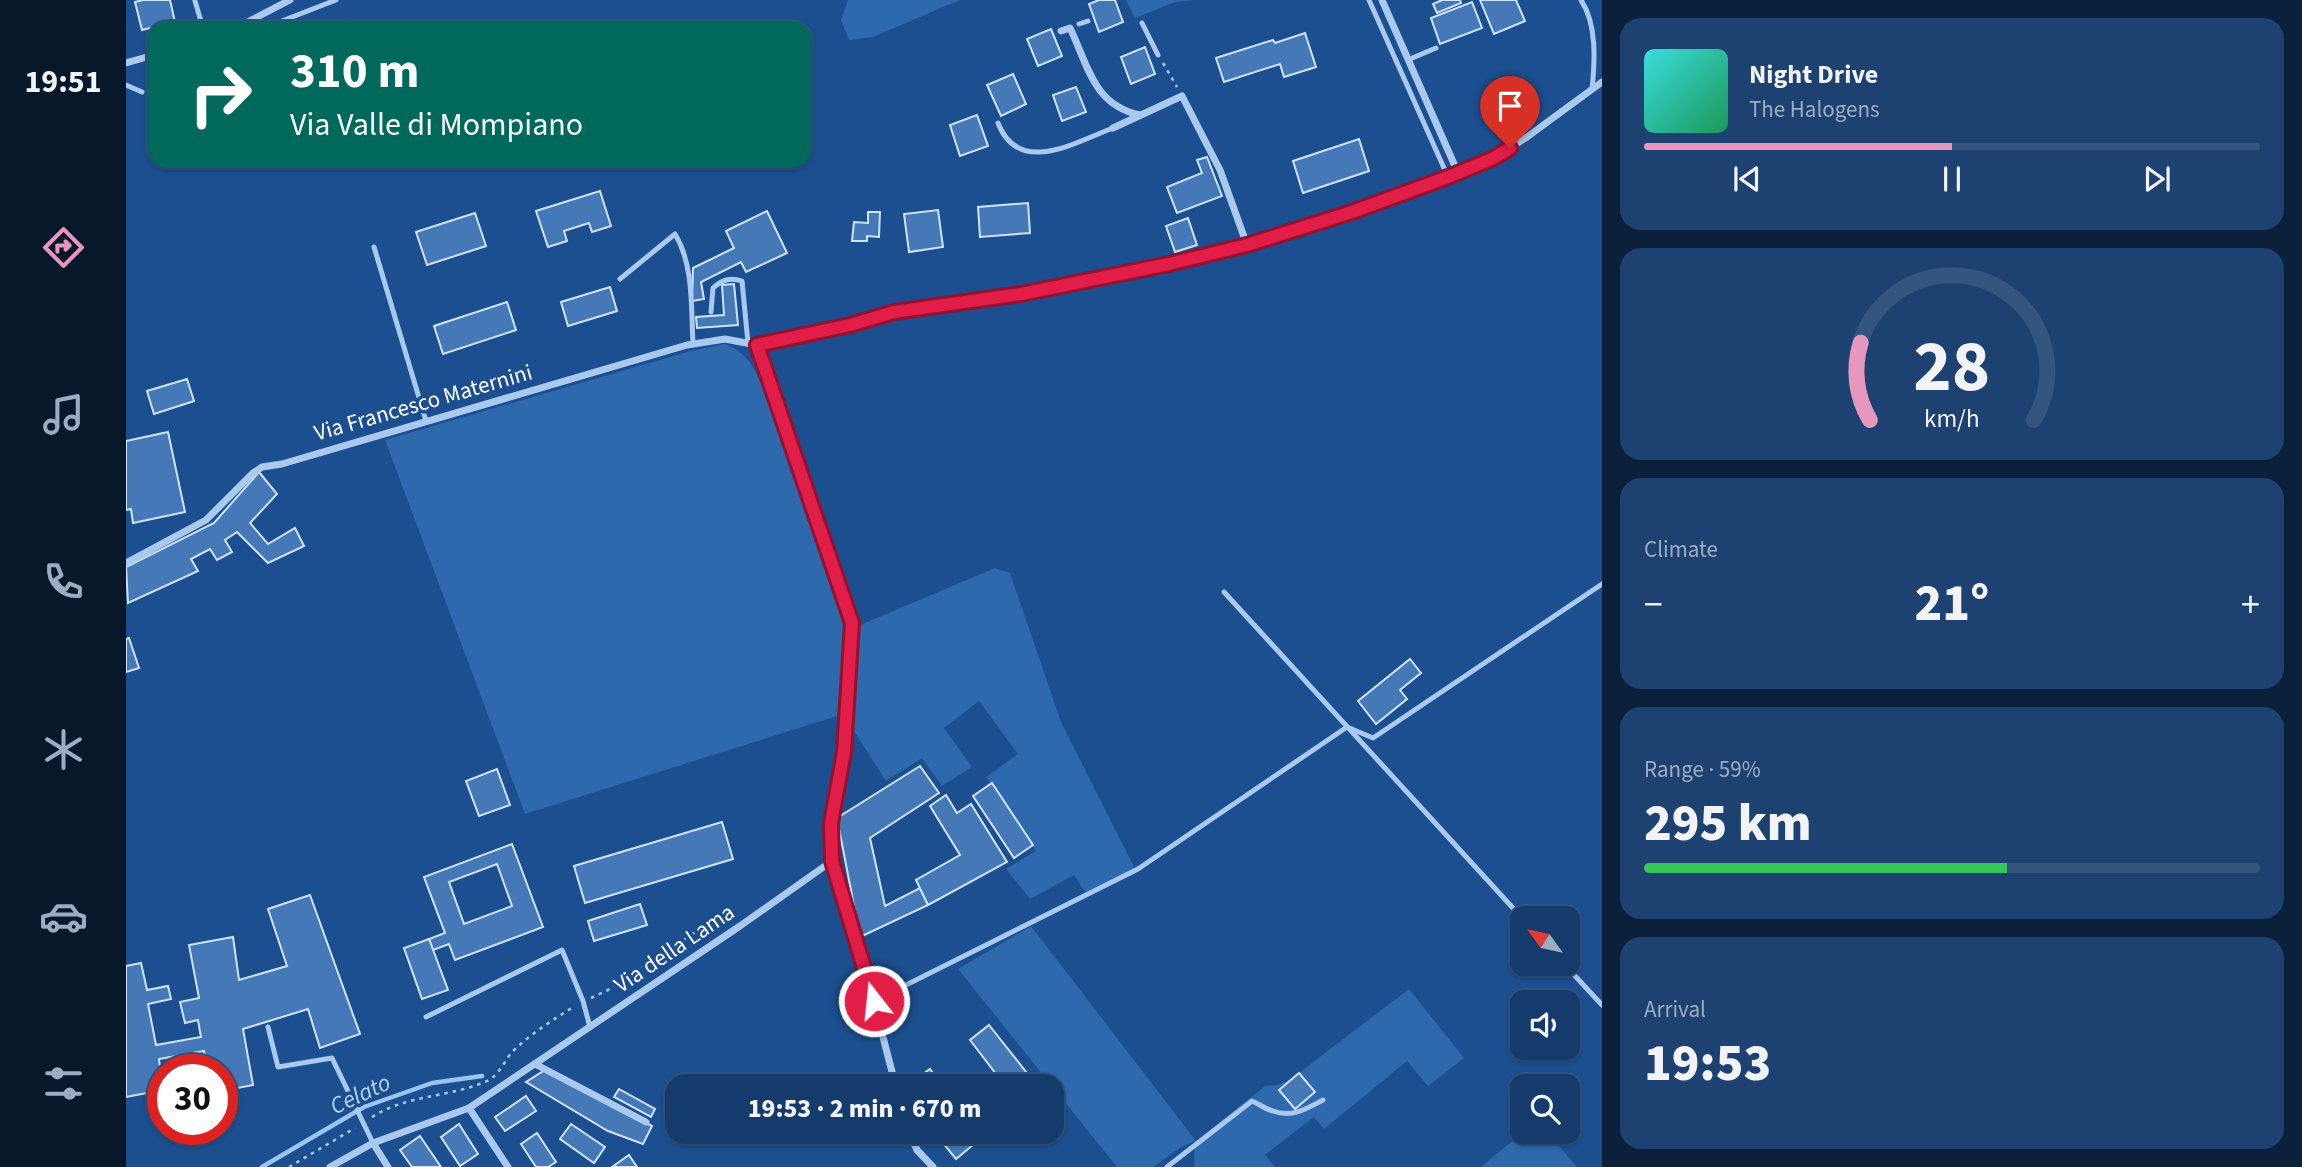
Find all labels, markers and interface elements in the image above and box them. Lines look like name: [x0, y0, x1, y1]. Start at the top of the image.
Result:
text: 310 m: [290, 37, 419, 107]
icon: right: [175, 49, 266, 140]
text: Night Drive: [1749, 56, 1878, 93]
text: 19:51: [24, 59, 102, 105]
pin: [1480, 76, 1540, 148]
icon: arrive: [1491, 87, 1529, 125]
text: The Halogens: [1749, 93, 1880, 126]
text: Via Valle di Mompiano: [290, 102, 583, 148]
icon: previous: [1728, 160, 1766, 198]
icon: pause: [1933, 160, 1971, 198]
icon: next: [2138, 160, 2176, 198]
icon: directions: [39, 223, 88, 272]
text: 28: [1914, 315, 1990, 419]
street label: Via Francesco Maternini: [310, 356, 536, 449]
icon: music: [39, 390, 88, 439]
text: km/h: [1924, 400, 1980, 436]
text: Climate: [1644, 533, 1718, 566]
icon: phone: [39, 557, 88, 606]
text: 21°: [1915, 567, 1989, 641]
text: −: [1644, 578, 1663, 632]
text: +: [2241, 578, 2260, 632]
icon: climate: [39, 725, 88, 774]
text: Range · 59%: [1644, 753, 1761, 786]
text: 295 km: [1644, 787, 1812, 861]
icon: car: [39, 892, 88, 941]
street label: Via della Lama: [607, 896, 741, 1001]
north arrow: [1510, 906, 1580, 976]
map controls: [1510, 906, 1580, 1144]
position arrow: [837, 964, 911, 1038]
button: sound: [1510, 990, 1580, 1060]
text: Arrival: [1644, 993, 1706, 1026]
text: 19:53: [1644, 1027, 1771, 1101]
speed limit sign: 30: [147, 1054, 238, 1145]
icon: filters: [39, 1059, 88, 1108]
water label: Celato: [324, 1065, 396, 1124]
button: search: [1510, 1074, 1580, 1144]
text: 19:53 · 2 min · 670 m: [748, 1090, 981, 1127]

